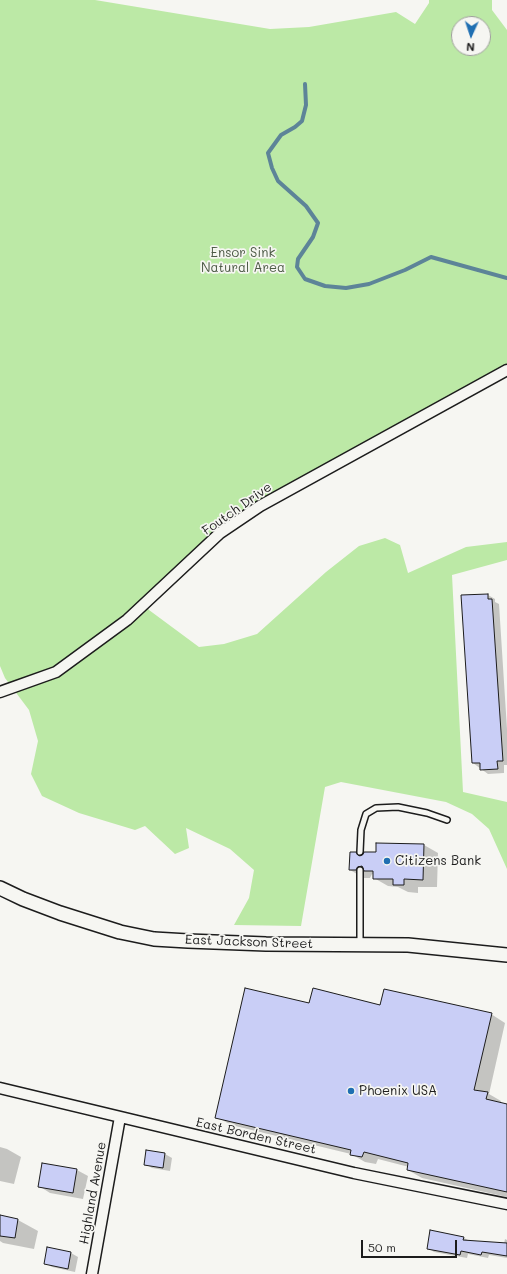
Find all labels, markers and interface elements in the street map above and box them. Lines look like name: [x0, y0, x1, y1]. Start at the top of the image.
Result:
north arrow: [451, 16, 491, 56]
text: N: [466, 40, 475, 55]
park label: Ensor Sink Natural Area: [201, 245, 285, 276]
street label: Foutch Drive: [199, 479, 275, 539]
place label: Citizens Bank: [395, 853, 481, 869]
marker: Citizens Bank: [382, 856, 392, 866]
street label: East Jackson Street: [185, 932, 313, 952]
place label: Phoenix USA: [359, 1083, 437, 1099]
marker: Phoenix USA: [346, 1086, 356, 1096]
street label: East Borden Street: [194, 1115, 318, 1157]
street label: Highland Avenue: [76, 1140, 110, 1246]
scale bar: [363, 1232, 459, 1258]
text: 50 m: [368, 1239, 396, 1255]

